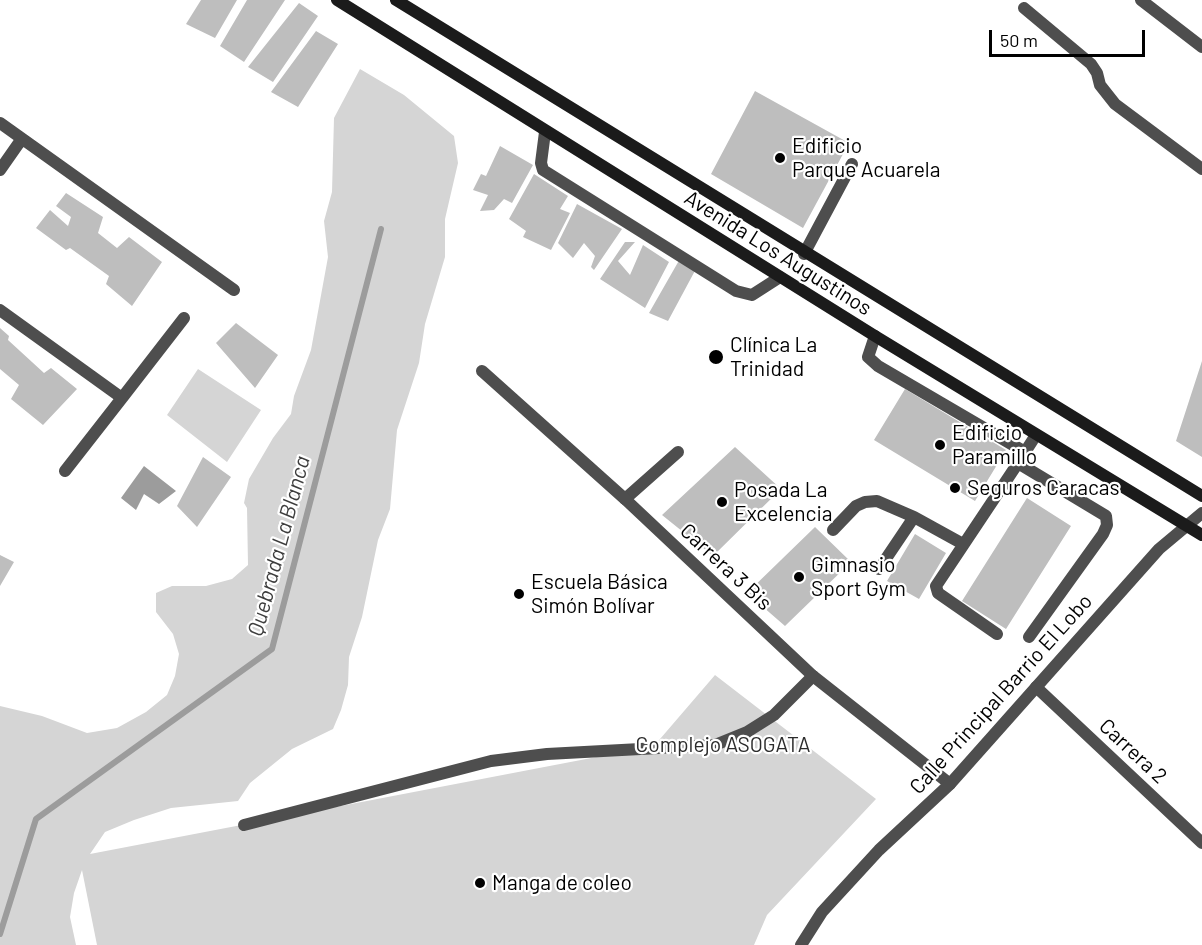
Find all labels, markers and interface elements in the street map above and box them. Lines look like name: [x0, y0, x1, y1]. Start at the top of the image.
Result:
scale bar: [992, 18, 1148, 56]
text: 50 m: [1000, 29, 1038, 51]
place label: Edificio Parque Acuarela: [792, 133, 940, 183]
marker: Edificio Parque Acuarela: [773, 151, 787, 165]
street label: Avenida Los Augustinos: [680, 185, 876, 321]
place label: Clínica La Trinidad: [730, 332, 817, 382]
marker: Clínica La Trinidad: [707, 348, 725, 366]
place label: Edificio Paramillo: [952, 420, 1037, 470]
marker: Edificio Paramillo: [933, 438, 947, 452]
water label: Quebrada La Blanca: [242, 453, 316, 639]
place label: Seguros Caracas: [967, 475, 1120, 501]
place label: Posada La Excelencia: [734, 477, 833, 527]
marker: Seguros Caracas: [948, 481, 962, 495]
marker: Posada La Excelencia: [715, 495, 729, 509]
street label: Carrera 3 Bis: [675, 518, 777, 616]
place label: Gimnasio Sport Gym: [811, 552, 906, 602]
place label: Escuela Básica Simón Bolívar: [531, 569, 668, 619]
marker: Gimnasio Sport Gym: [792, 570, 806, 584]
marker: Escuela Básica Simón Bolívar: [512, 587, 526, 601]
street label: Calle Principal Barrio El Lobo: [904, 589, 1098, 799]
street label: Carrera 2: [1094, 713, 1172, 789]
park label: Complejo ASOGATA: [635, 732, 811, 758]
place label: Manga de coleo: [492, 870, 632, 896]
marker: Manga de coleo: [473, 876, 487, 890]

